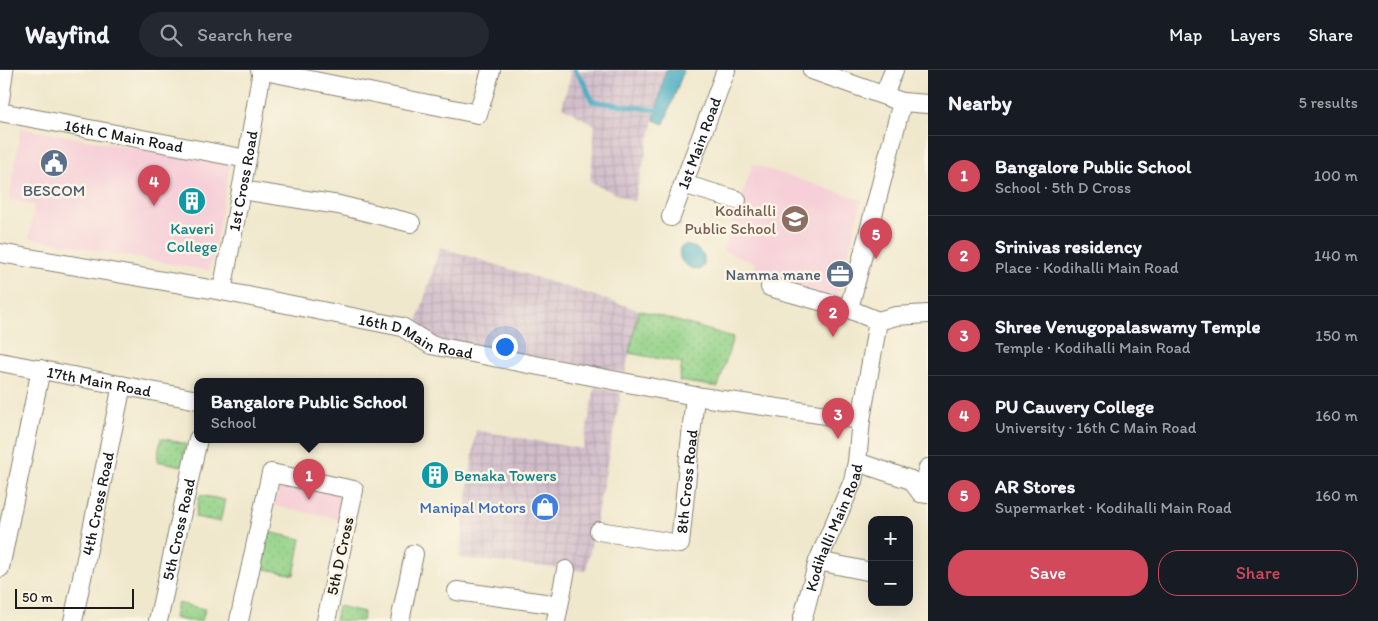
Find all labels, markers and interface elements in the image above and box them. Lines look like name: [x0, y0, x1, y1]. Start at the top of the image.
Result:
search box: [139, 12, 489, 57]
text: Wayfind: [25, 20, 109, 49]
icon: search: [157, 21, 185, 49]
text: Search here: [197, 23, 293, 46]
text: Map: [1169, 24, 1202, 46]
text: Layers: [1230, 24, 1280, 46]
text: Share: [1308, 24, 1353, 46]
text: Nearby: [948, 90, 1012, 115]
text: 5 results: [1298, 93, 1358, 112]
street label: 1st Main Road: [673, 94, 725, 192]
street label: 16th C Main Road: [63, 115, 185, 156]
street label: 1st Cross Road: [224, 129, 261, 233]
public building icon: BESCOM: [39, 148, 69, 178]
text: Bangalore Public School: [995, 155, 1192, 178]
pin: 4: [138, 165, 170, 206]
text: 1: [960, 166, 968, 185]
text: 100 m: [1314, 166, 1358, 185]
text: School · 5th D Cross: [995, 178, 1131, 197]
place label: BESCOM: [23, 181, 85, 200]
building icon: Kaveri College: [177, 186, 207, 216]
place label: Kodihalli Public School: [684, 201, 776, 238]
school or university icon: Kodihalli Public School: [780, 204, 810, 234]
pin: 5: [860, 218, 892, 259]
place label: Kaveri College: [166, 219, 218, 256]
text: Srinivas residency: [995, 235, 1142, 258]
text: 2: [960, 246, 968, 265]
text: 140 m: [1314, 246, 1358, 265]
text: Place · Kodihalli Main Road: [995, 258, 1179, 277]
office icon: Namma mane: [825, 259, 855, 289]
place label: Namma mane: [726, 265, 821, 284]
pin: 2: [817, 296, 849, 337]
street label: 16th D Main Road: [357, 309, 475, 362]
text: Shree Venugopalaswamy Temple: [995, 315, 1261, 338]
text: 3: [960, 326, 968, 345]
text: 150 m: [1315, 326, 1358, 345]
your location: [492, 334, 518, 360]
text: Temple · Kodihalli Main Road: [995, 338, 1190, 357]
street label: 17th Main Road: [45, 362, 153, 400]
popup: [194, 378, 424, 443]
text: Bangalore Public School: [211, 390, 407, 413]
text: PU Cauvery College: [995, 395, 1154, 418]
pin: 3: [822, 398, 854, 439]
text: 4: [959, 406, 969, 425]
text: 160 m: [1315, 406, 1358, 425]
text: School: [211, 413, 256, 432]
text: University · 16th C Main Road: [995, 418, 1196, 437]
street label: 8th Cross Road: [672, 428, 701, 534]
street label: 4th Cross Road: [77, 450, 117, 557]
pin: 1: [293, 459, 325, 500]
building icon: Benaka Towers: [420, 460, 450, 490]
street label: Kodihalli Main Road: [801, 462, 866, 593]
place label: Benaka Towers: [454, 466, 557, 485]
text: AR Stores: [995, 475, 1075, 498]
street label: 5th Cross Road: [158, 476, 199, 582]
text: 5: [960, 486, 968, 505]
text: 160 m: [1315, 486, 1358, 505]
shop icon: Manipal Motors: [530, 492, 560, 522]
place label: Manipal Motors: [420, 498, 526, 517]
text: Supermarket · Kodihalli Main Road: [995, 498, 1232, 517]
street label: 5th D Cross: [322, 515, 358, 597]
map controls: [868, 516, 913, 606]
button: +: [868, 516, 913, 561]
button: Save: [948, 550, 1148, 596]
button: Share: [1158, 550, 1358, 596]
button: −: [868, 561, 913, 606]
scale bar: [15, 586, 134, 609]
text: 50 m: [22, 589, 53, 606]

